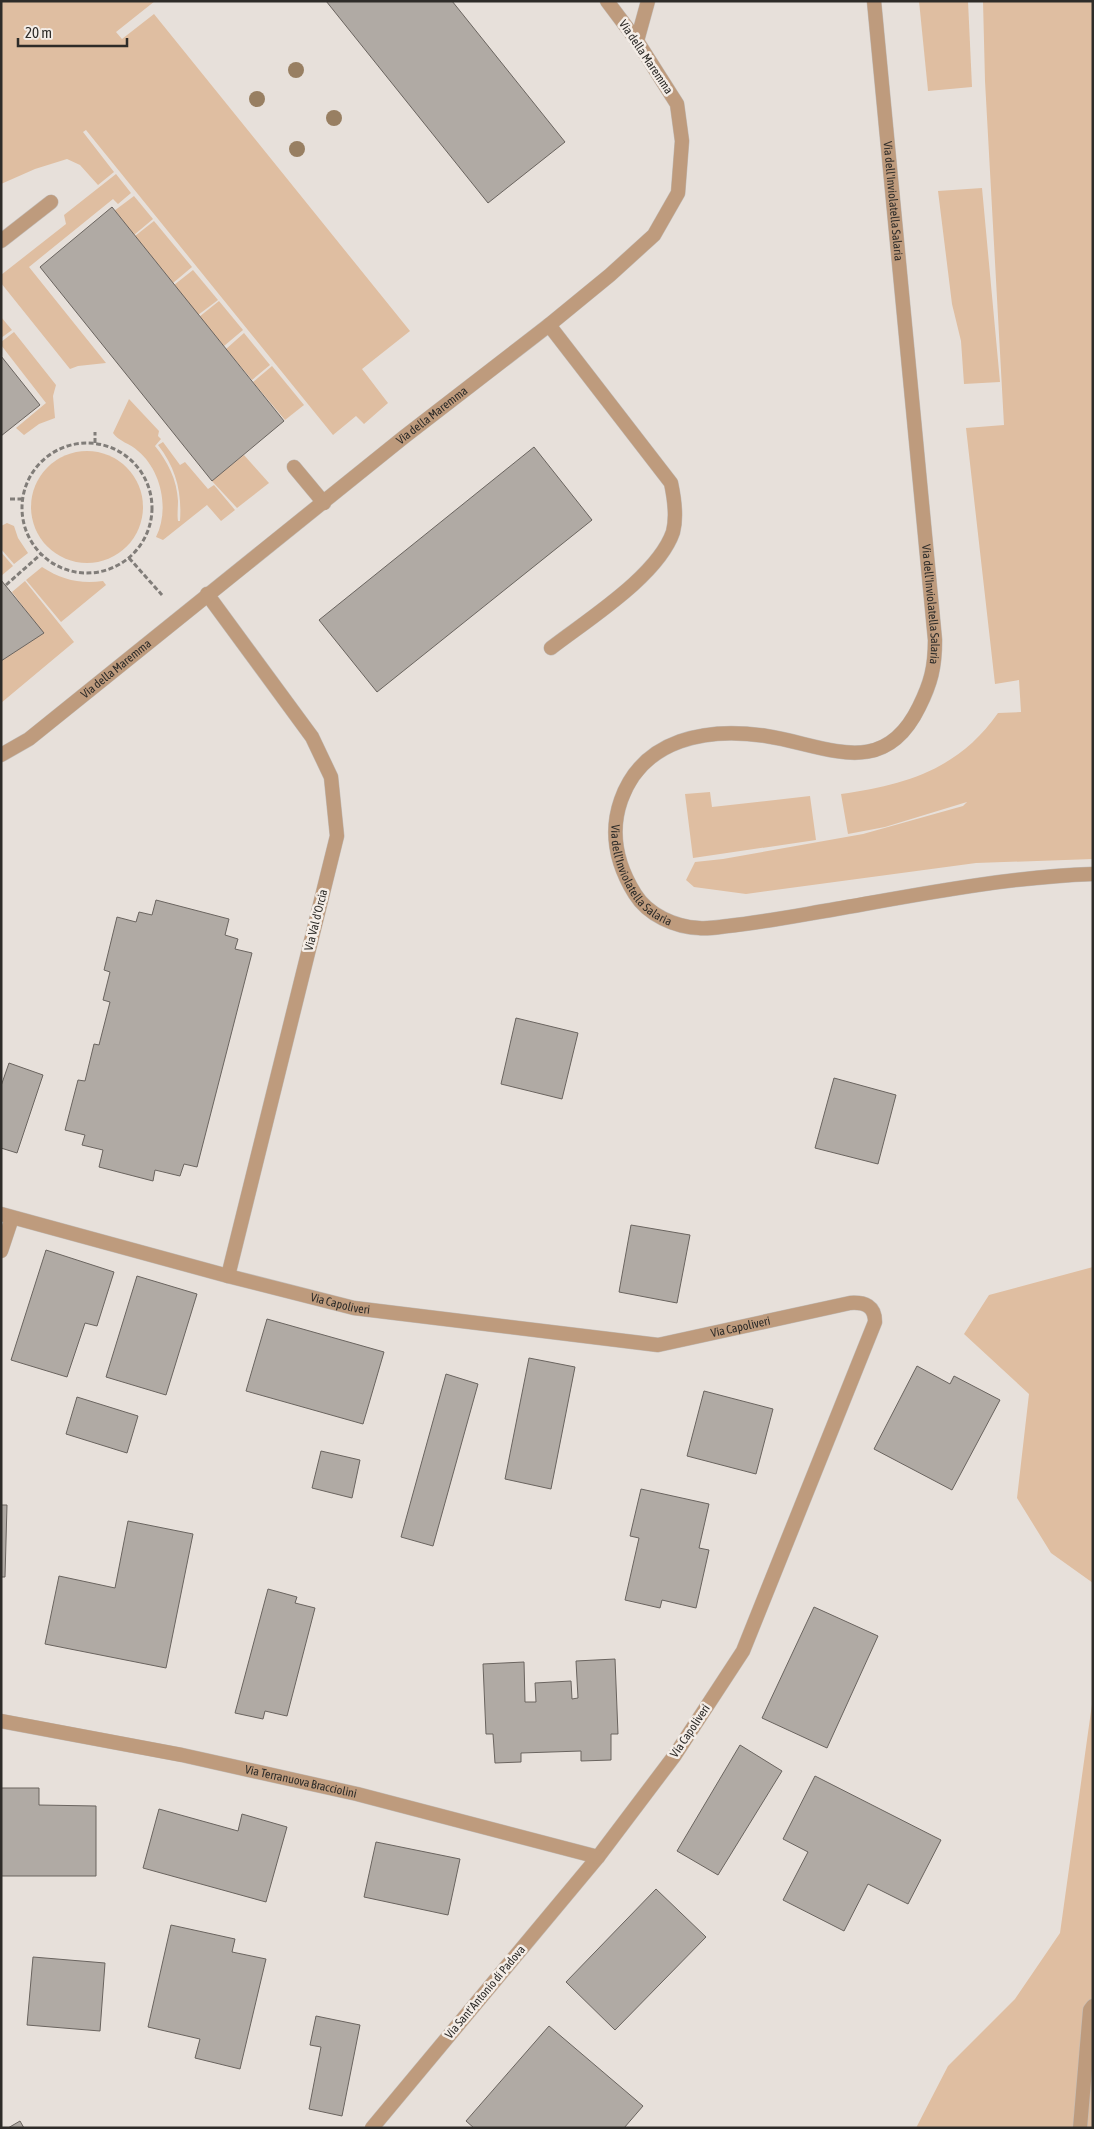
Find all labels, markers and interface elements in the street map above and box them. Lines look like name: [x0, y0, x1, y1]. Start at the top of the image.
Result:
scale bar: [18, 15, 126, 47]
street label: Via della Maremma: [616, 17, 676, 97]
text: 20 m: [25, 24, 52, 41]
street label: Via dell'Inviolatella Salaria: [880, 141, 906, 262]
street label: Via della Maremma: [394, 384, 470, 447]
street label: Via dell'Inviolatella Salaria: [919, 544, 942, 665]
street label: Via della Maremma: [78, 636, 154, 701]
street label: Via dell'Inviolatella Salaria: [608, 824, 674, 929]
street label: Via Val d'Orcia: [302, 888, 330, 952]
street label: Via Capoliveri: [309, 1290, 371, 1317]
street label: Via Capoliveri: [709, 1314, 772, 1340]
street label: Via Capoliveri: [667, 1702, 713, 1760]
street label: Via Terranuova Bracciolini: [244, 1762, 358, 1801]
street label: Via Sant'Antonio di Padova: [442, 1943, 528, 2041]

